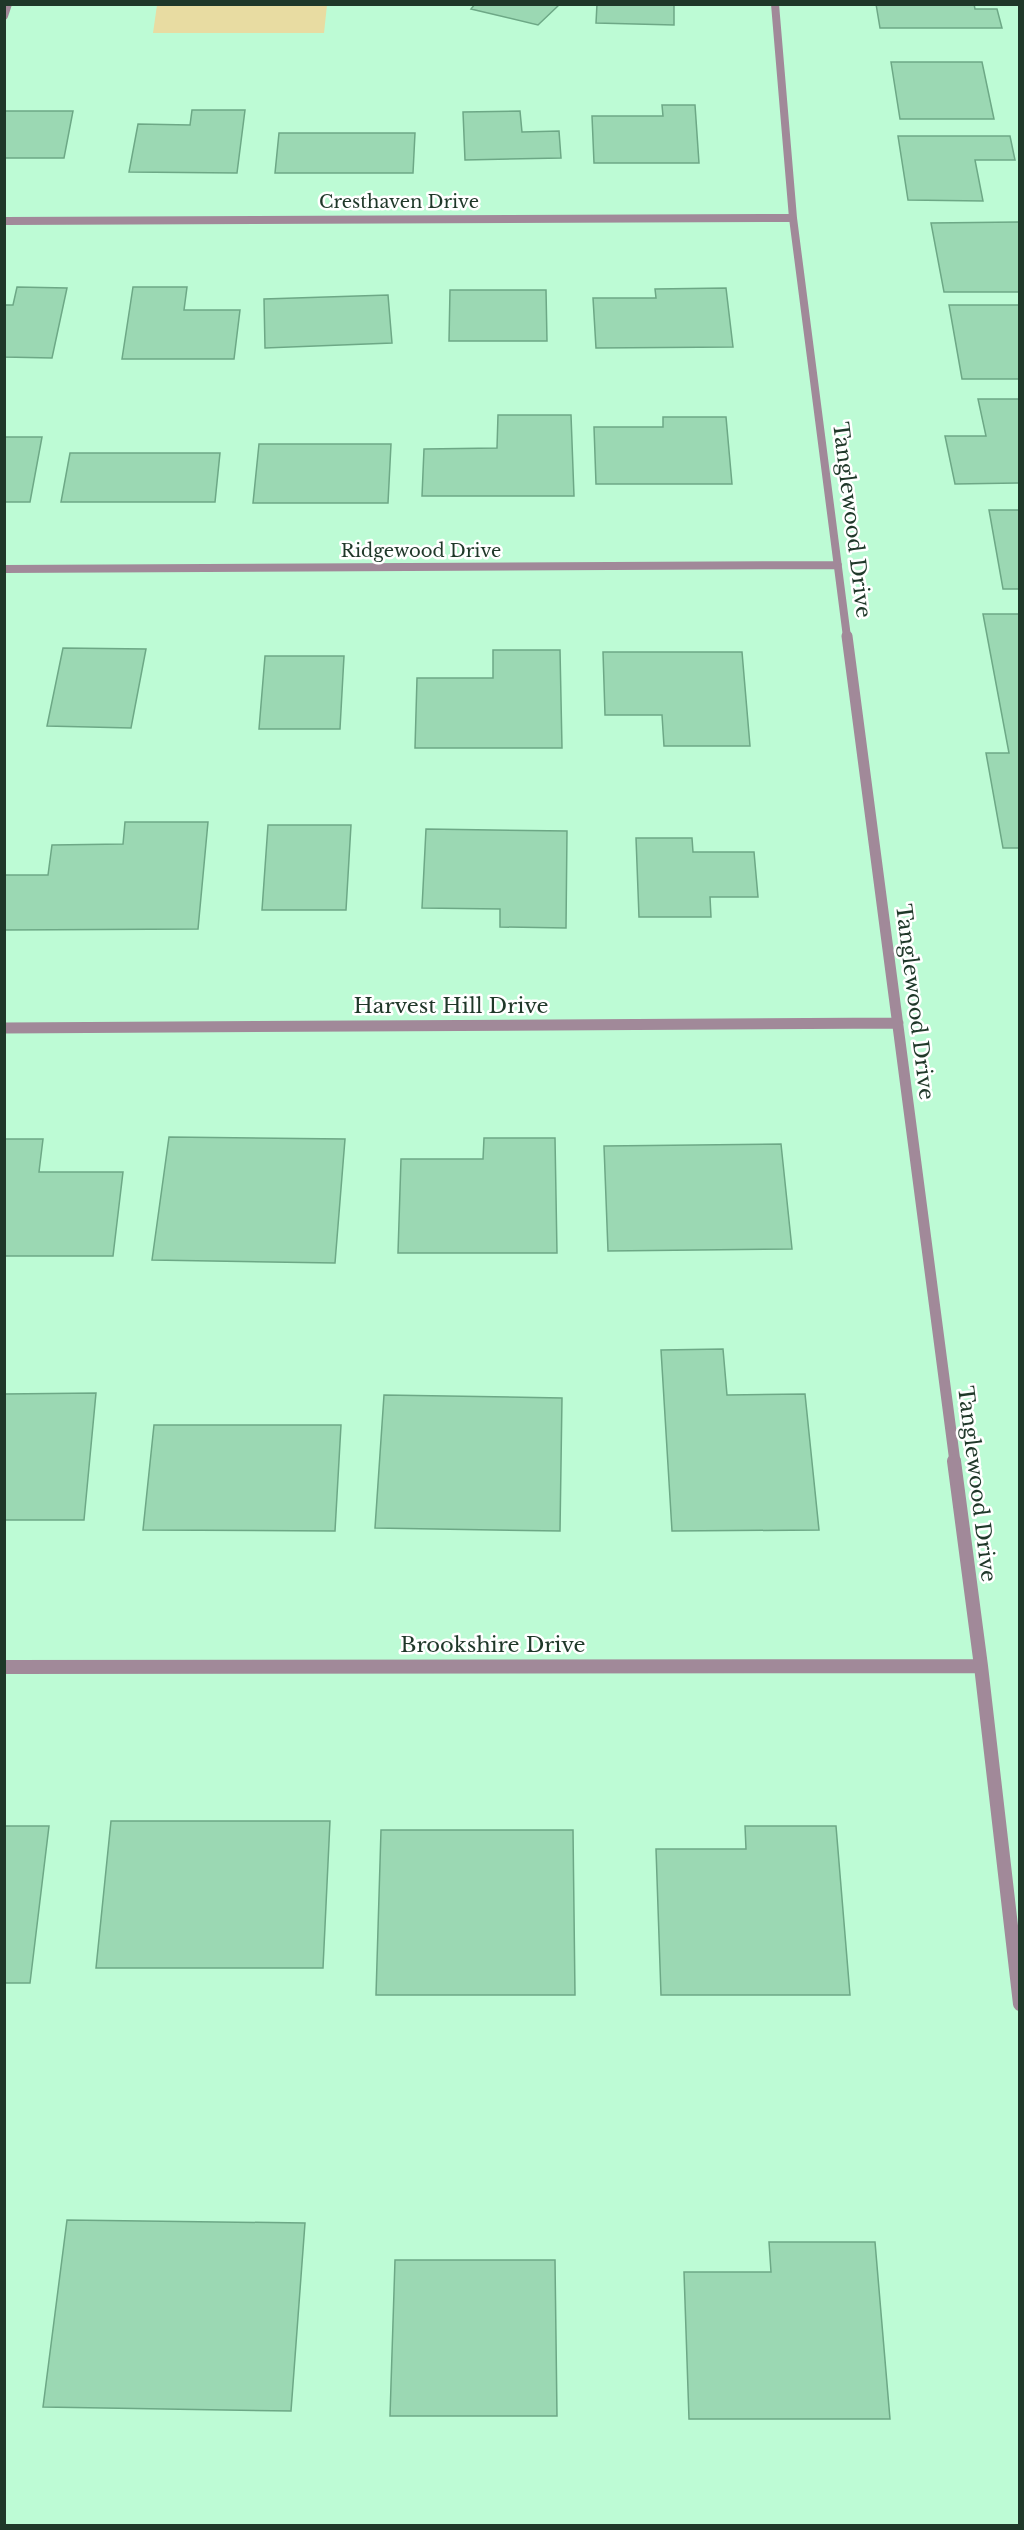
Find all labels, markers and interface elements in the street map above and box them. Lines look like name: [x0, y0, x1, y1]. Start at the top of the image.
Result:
street label: Cresthaven Drive: [319, 191, 479, 213]
street label: Tanglewood Drive: [827, 421, 877, 619]
street label: Ridgewood Drive: [341, 540, 501, 562]
street label: Tanglewood Drive: [890, 903, 940, 1101]
street label: Harvest Hill Drive: [353, 993, 549, 1019]
street label: Tanglewood Drive: [952, 1385, 1002, 1583]
street label: Brookshire Drive: [400, 1632, 586, 1658]

